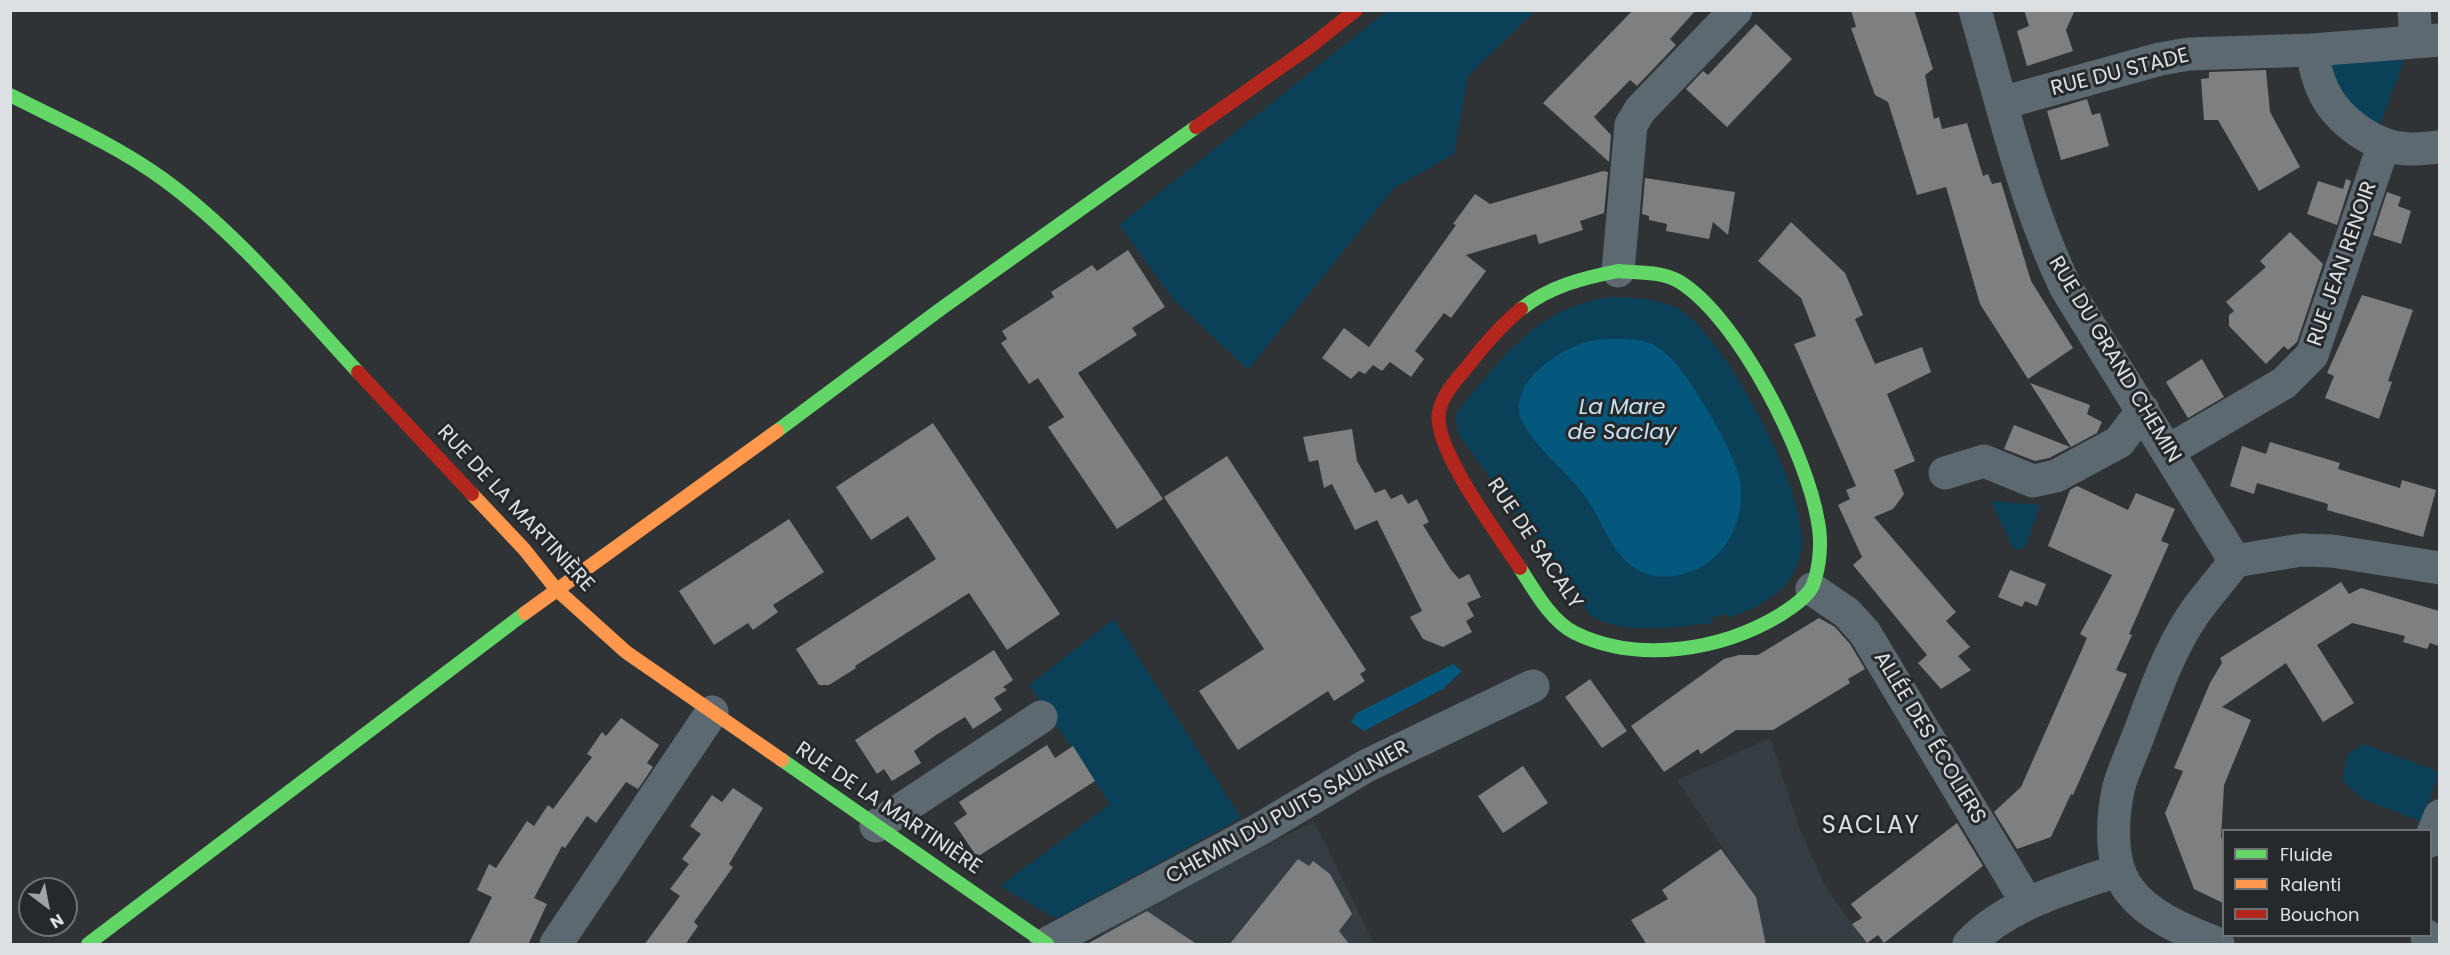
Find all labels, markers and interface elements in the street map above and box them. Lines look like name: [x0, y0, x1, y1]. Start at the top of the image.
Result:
street label: RUE DU STADE: [2048, 44, 2192, 102]
street label: RUE JEAN RENOIR: [2303, 178, 2383, 350]
street label: RUE DU GRAND CHEMIN: [2042, 252, 2186, 468]
water label: La Mare de Saclay: [1568, 395, 1676, 446]
street label: RUE DE LA MARTINIÈRE: [431, 420, 599, 598]
street label: RUE DE SACALY: [1481, 474, 1587, 614]
street label: ALLÉE DES ÉCOLIERS: [1868, 647, 1990, 829]
street label: CHEMIN DU PUITS SAULNIER: [1162, 736, 1414, 890]
street label: RUE DE LA MARTINIÈRE: [790, 737, 986, 881]
district label: SACLAY: [1822, 813, 1920, 841]
legend: [2222, 829, 2432, 937]
text: Fluide: [2280, 842, 2333, 867]
text: Ralenti: [2280, 872, 2341, 897]
north arrow: [18, 877, 78, 937]
text: Bouchon: [2280, 902, 2360, 927]
text: N: [46, 908, 68, 934]

